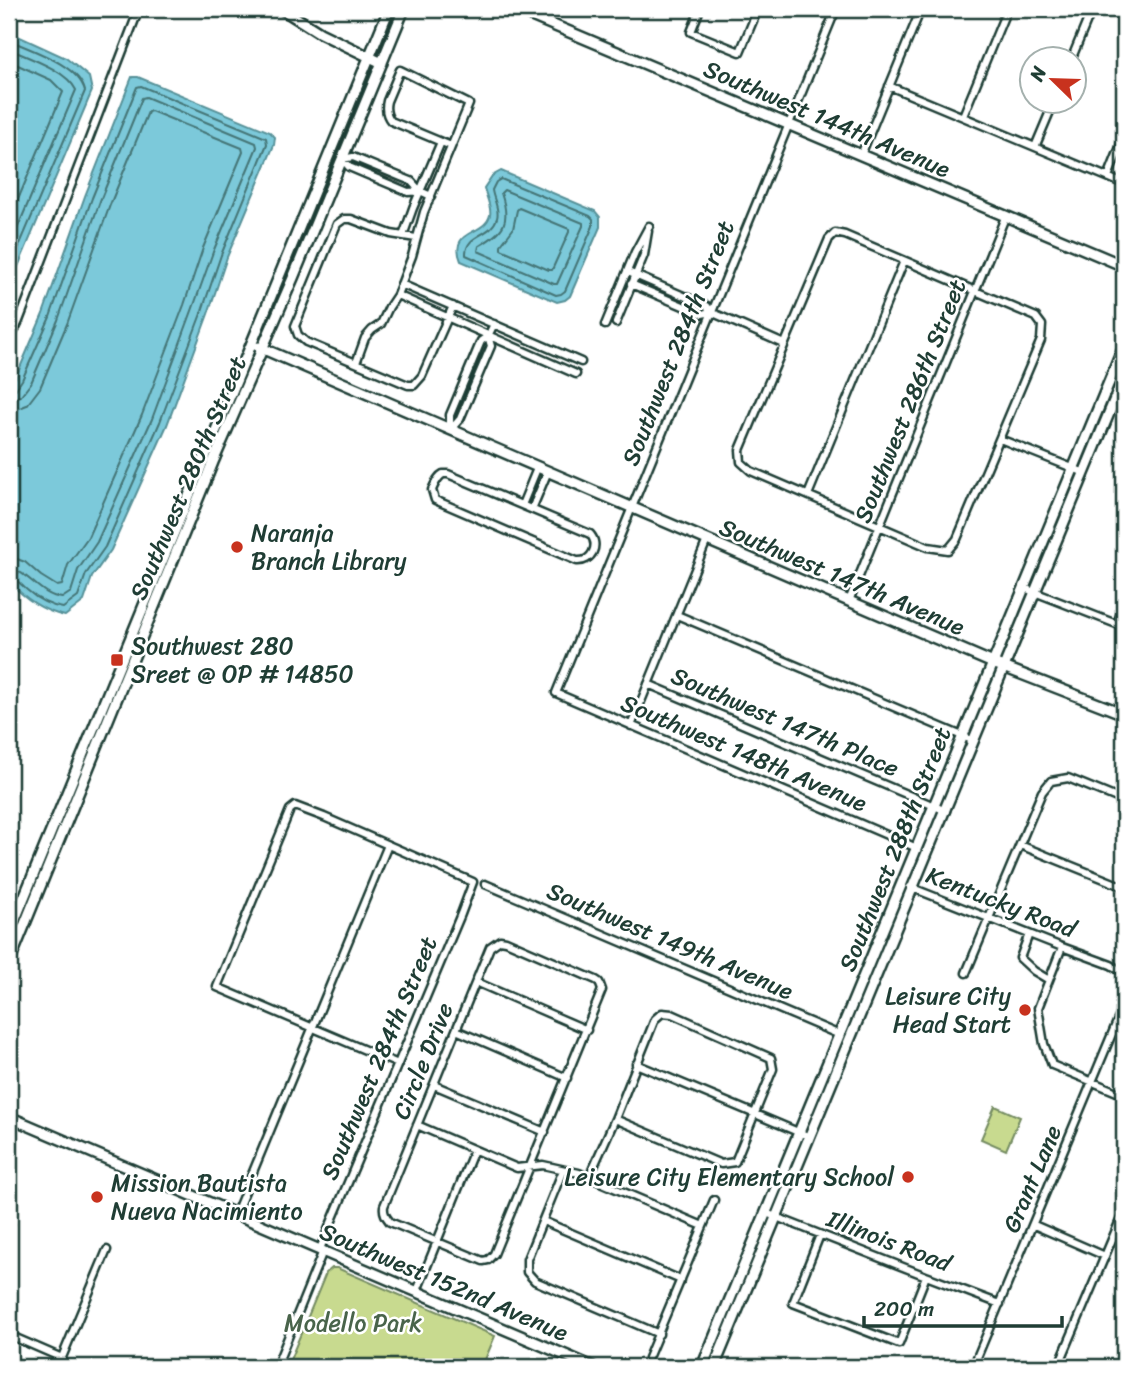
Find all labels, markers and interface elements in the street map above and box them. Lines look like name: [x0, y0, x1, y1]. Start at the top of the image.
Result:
north arrow: [1018, 46, 1088, 116]
street label: Southwest 144th Avenue: [697, 48, 957, 190]
text: N: [1020, 60, 1056, 87]
street label: Southwest 284th Street: [610, 214, 746, 472]
street label: Southwest 286th Street: [842, 273, 978, 529]
street label: Southwest 280th Street: [118, 349, 258, 607]
street label: Southwest 147th Avenue: [713, 506, 972, 648]
place label: Naranja Branch Library: [251, 512, 407, 582]
marker: Naranja Branch Library: [229, 539, 245, 555]
place label: Southwest 280 Sreet @ OP # 14850: [131, 625, 354, 695]
marker: Southwest 280 Sreet @ OP # 14850: [109, 652, 125, 668]
street label: Southwest 147th Place: [664, 655, 906, 789]
street label: Southwest 148th Avenue: [614, 682, 874, 824]
street label: Southwest 288th Street: [827, 720, 963, 978]
street label: Kentucky Road: [920, 854, 1083, 950]
street label: Southwest 149th Avenue: [540, 870, 800, 1012]
street label: Southwest 284th Street: [309, 929, 449, 1187]
place label: Leisure City Head Start: [885, 975, 1012, 1045]
street label: Circle Drive: [380, 996, 466, 1126]
marker: Leisure City Head Start: [1017, 1002, 1033, 1018]
street label: Grant Lane: [991, 1118, 1074, 1239]
place label: Leisure City Elementary School: [564, 1156, 895, 1198]
place label: Mission Bautista Nueva Nacimiento: [111, 1162, 303, 1232]
marker: Leisure City Elementary School: [900, 1169, 916, 1185]
marker: Mission Bautista Nueva Nacimiento: [89, 1189, 105, 1205]
street label: Illinois Road: [820, 1198, 959, 1284]
street label: Southwest 152nd Avenue: [313, 1211, 575, 1354]
scale bar: [864, 1285, 1061, 1329]
text: 200 m: [874, 1290, 934, 1328]
park label: Modello Park: [284, 1302, 422, 1344]

